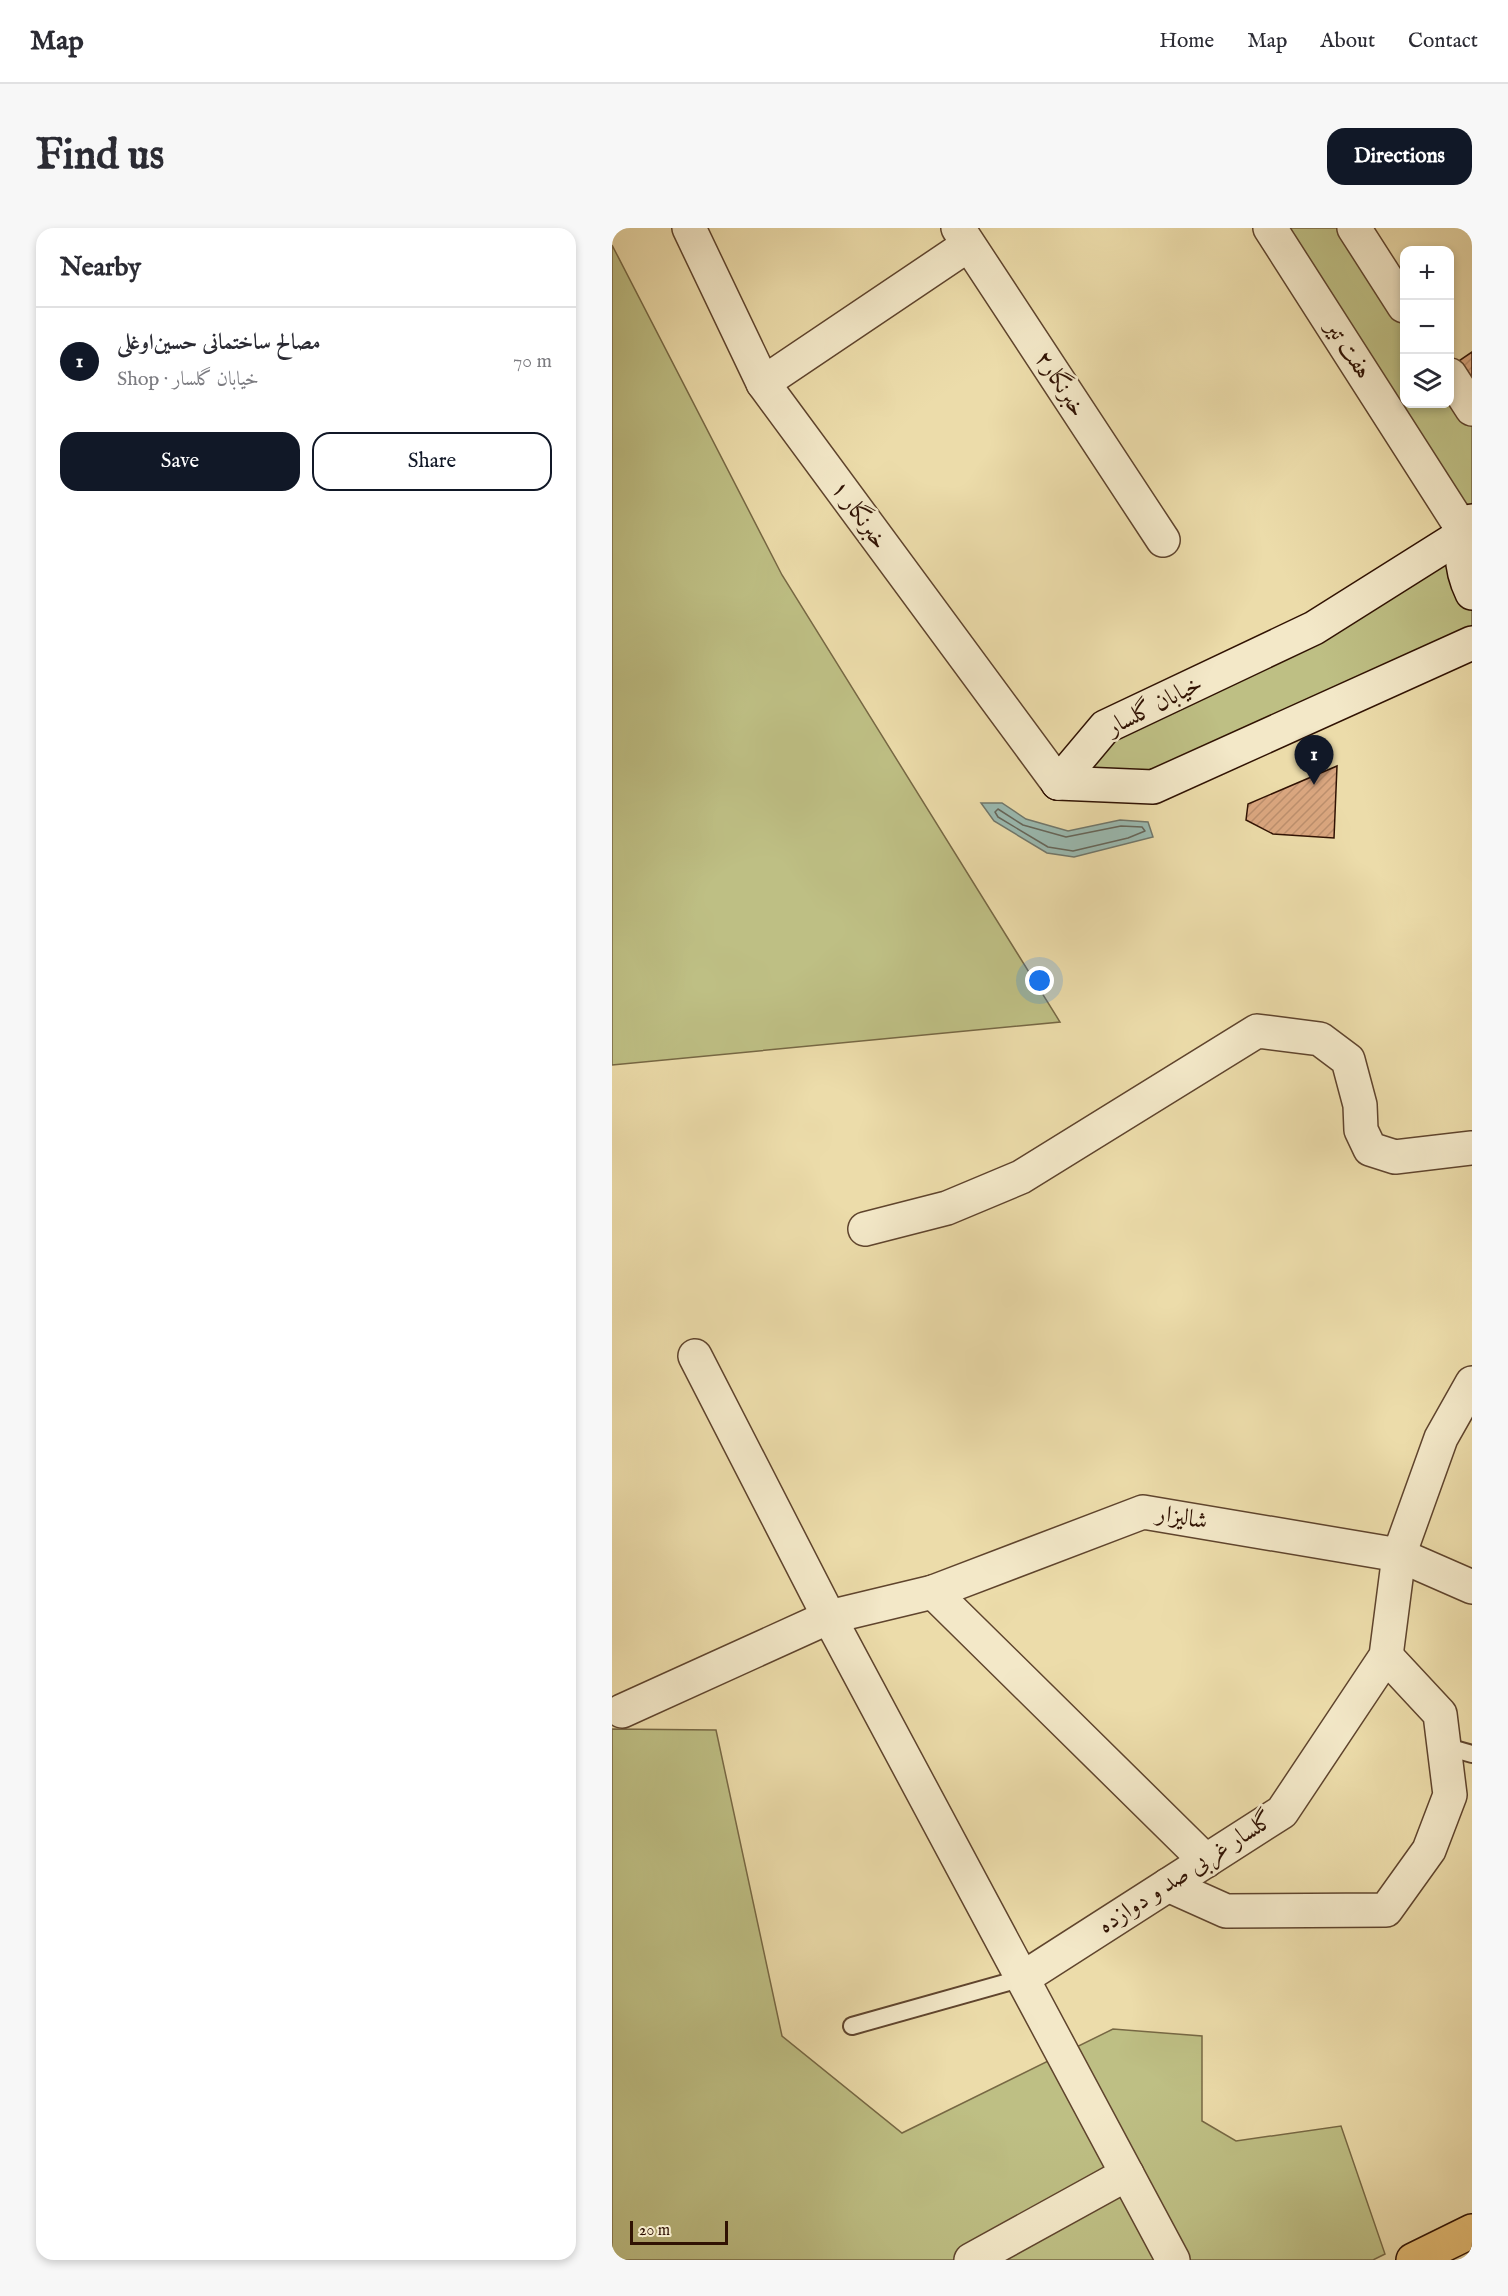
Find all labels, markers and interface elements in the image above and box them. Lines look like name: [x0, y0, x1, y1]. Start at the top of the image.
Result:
text: Map: [30, 24, 84, 59]
text: Home: [1159, 28, 1214, 55]
text: Map: [1247, 28, 1287, 55]
text: About: [1320, 28, 1375, 55]
text: Contact: [1408, 28, 1478, 55]
button: Directions: [1327, 128, 1472, 185]
text: Find us: [36, 130, 164, 183]
map controls: [1400, 246, 1454, 408]
button: +: [1400, 246, 1454, 300]
text: Nearby: [60, 251, 141, 284]
button: −: [1400, 300, 1454, 354]
street label: هفت تیر: [1316, 312, 1378, 385]
text: مصالح ساختمانی حسین‌اوغلی: [117, 329, 321, 357]
street label: خبرنگار۲: [1027, 344, 1094, 423]
text: 1: [76, 349, 83, 374]
text: 70 m: [513, 349, 552, 374]
button: layers: [1400, 354, 1454, 408]
text: Shop · خیابان گلسار: [117, 367, 259, 392]
button: Save: [60, 432, 300, 491]
button: Share: [312, 432, 552, 491]
street label: خبرنگار ۱: [823, 474, 895, 556]
street label: خیابان گلسار: [1100, 668, 1208, 744]
pin: 1: [1294, 736, 1334, 785]
your location: [1025, 966, 1054, 995]
street label: شالیزار: [1152, 1498, 1210, 1538]
street label: گلسار غربی صد و دوازده: [1092, 1804, 1280, 1941]
scale bar: [630, 2218, 728, 2246]
text: 20 m: [639, 2221, 670, 2241]

